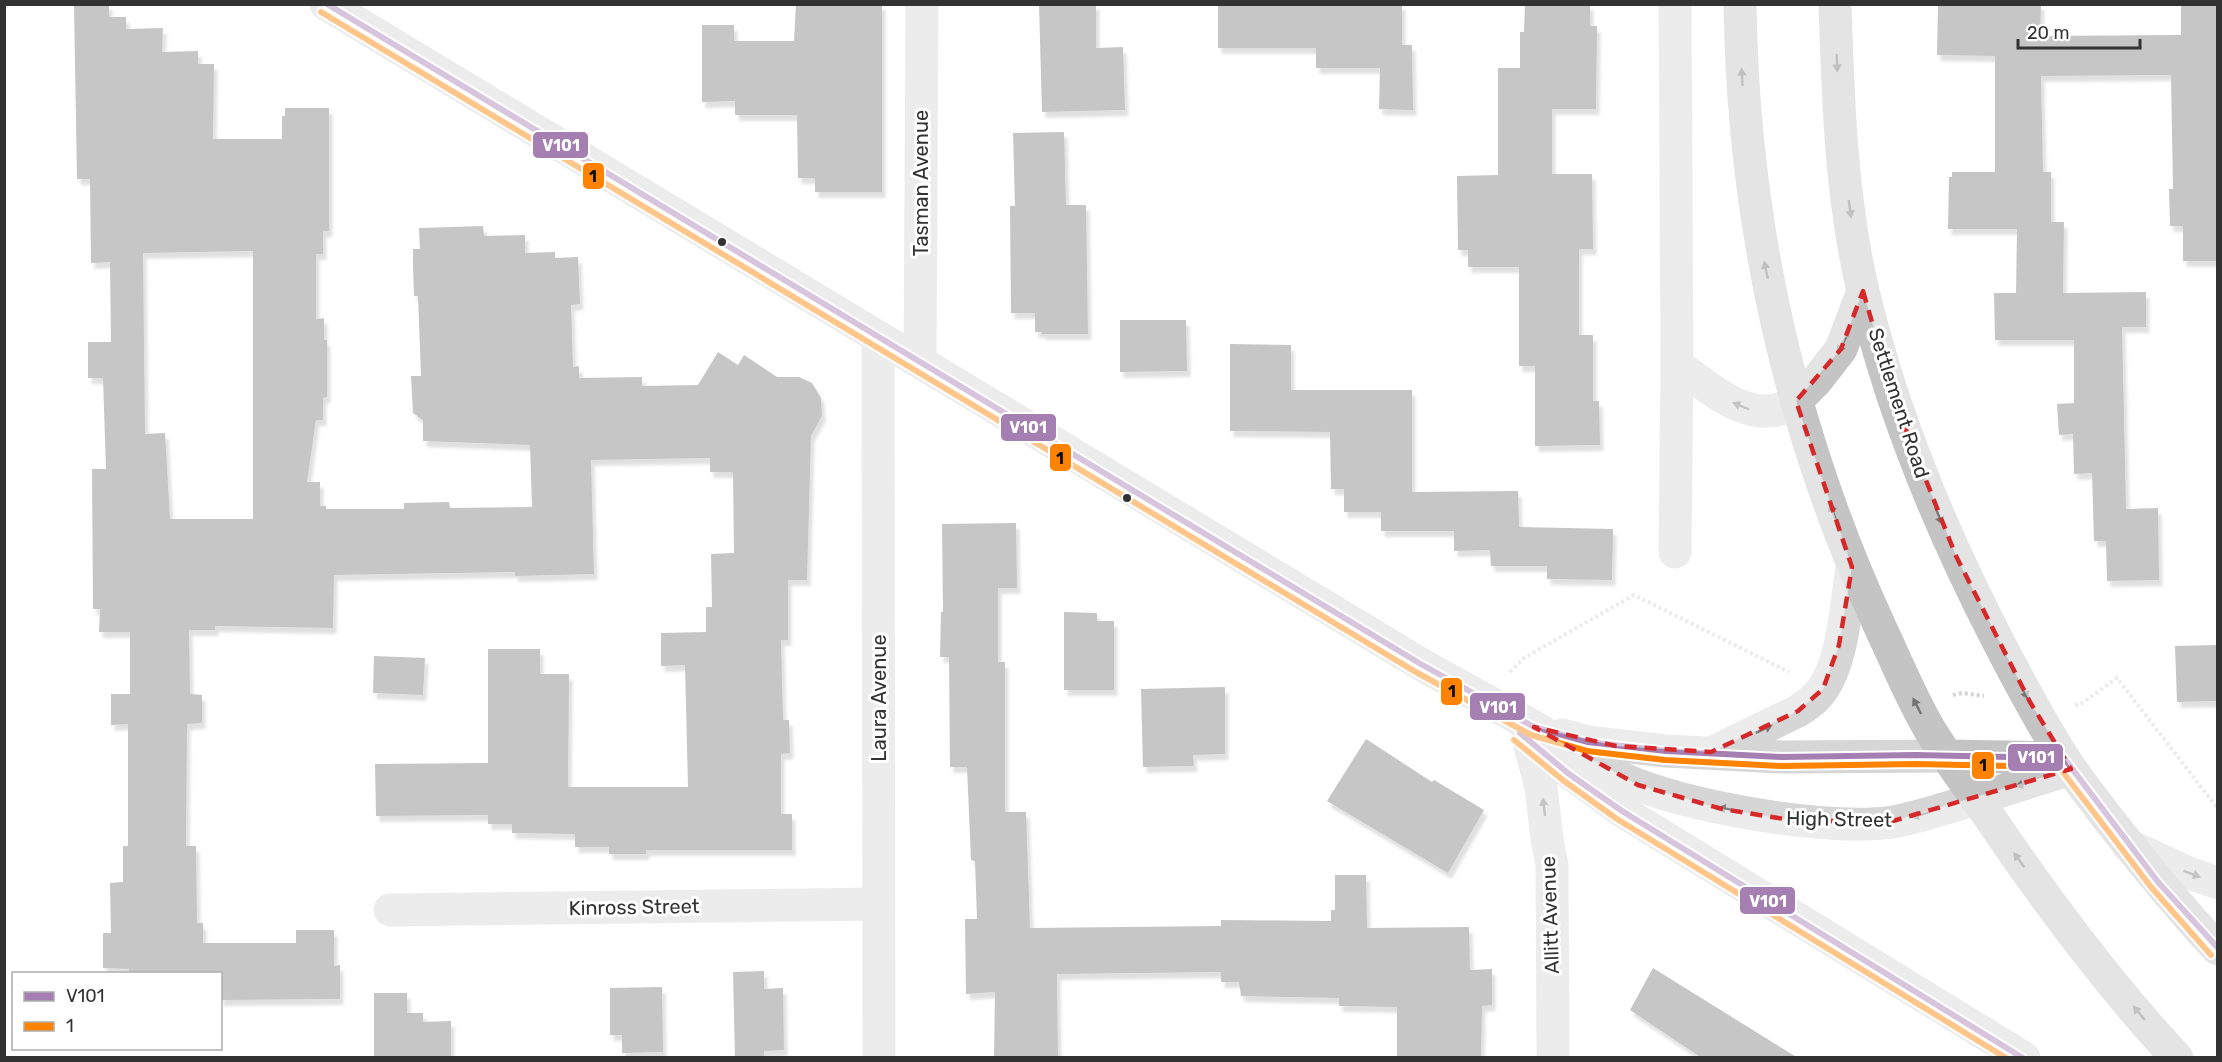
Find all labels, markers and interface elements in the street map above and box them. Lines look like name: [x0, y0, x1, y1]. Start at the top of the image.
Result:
scale bar: [2018, 12, 2140, 50]
text: 20 m: [2027, 22, 2069, 44]
one-way arrow: [1832, 53, 1842, 72]
one-way arrow: [1737, 67, 1746, 86]
street label: Tasman Avenue: [909, 110, 933, 256]
line badge: V101: [532, 131, 589, 159]
text: V101: [542, 136, 580, 155]
line badge: 1: [582, 162, 605, 190]
text: 1: [589, 167, 597, 186]
one-way arrow: [1845, 199, 1854, 218]
unlabelled marker: [716, 236, 728, 248]
one-way arrow: [1761, 260, 1770, 279]
street label: Settlement Road: [1863, 325, 1935, 481]
one-way arrow: [1837, 337, 1847, 354]
one-way arrow: [1731, 401, 1749, 411]
line badge: V101: [1000, 413, 1057, 442]
text: V101: [1009, 418, 1047, 437]
line badge: 1: [1049, 443, 1072, 472]
text: 1: [1056, 449, 1064, 468]
unlabelled marker: [1121, 492, 1133, 504]
one-way arrow: [1827, 503, 1837, 521]
one-way arrow: [1934, 507, 1944, 525]
street label: Laura Avenue: [867, 634, 891, 762]
line badge: 1: [1440, 677, 1463, 706]
text: 1: [1448, 682, 1456, 701]
one-way arrow: [2019, 682, 2029, 700]
line badge: V101: [1469, 692, 1526, 721]
text: V101: [1479, 698, 1517, 717]
one-way arrow: [1913, 698, 1922, 715]
one-way arrow: [1755, 724, 1773, 734]
line badge: V101: [2007, 743, 2064, 772]
text: V101: [2017, 748, 2055, 767]
line badge: 1: [1971, 751, 1995, 780]
text: 1: [1979, 756, 1987, 775]
one-way arrow: [2015, 780, 2033, 789]
one-way arrow: [1539, 797, 1548, 816]
one-way arrow: [1718, 805, 1737, 814]
street label: High Street: [1786, 806, 1892, 832]
one-way arrow: [1911, 811, 1930, 821]
one-way arrow: [2013, 852, 2025, 867]
street label: Allitt Avenue: [1536, 856, 1564, 974]
one-way arrow: [2183, 869, 2201, 879]
line badge: V101: [1739, 886, 1796, 915]
text: V101: [1749, 892, 1787, 911]
street label: Kinross Street: [568, 894, 700, 920]
legend: [12, 972, 222, 1050]
text: V101: [66, 985, 104, 1007]
one-way arrow: [2133, 1006, 2146, 1021]
text: 1: [66, 1015, 74, 1037]

